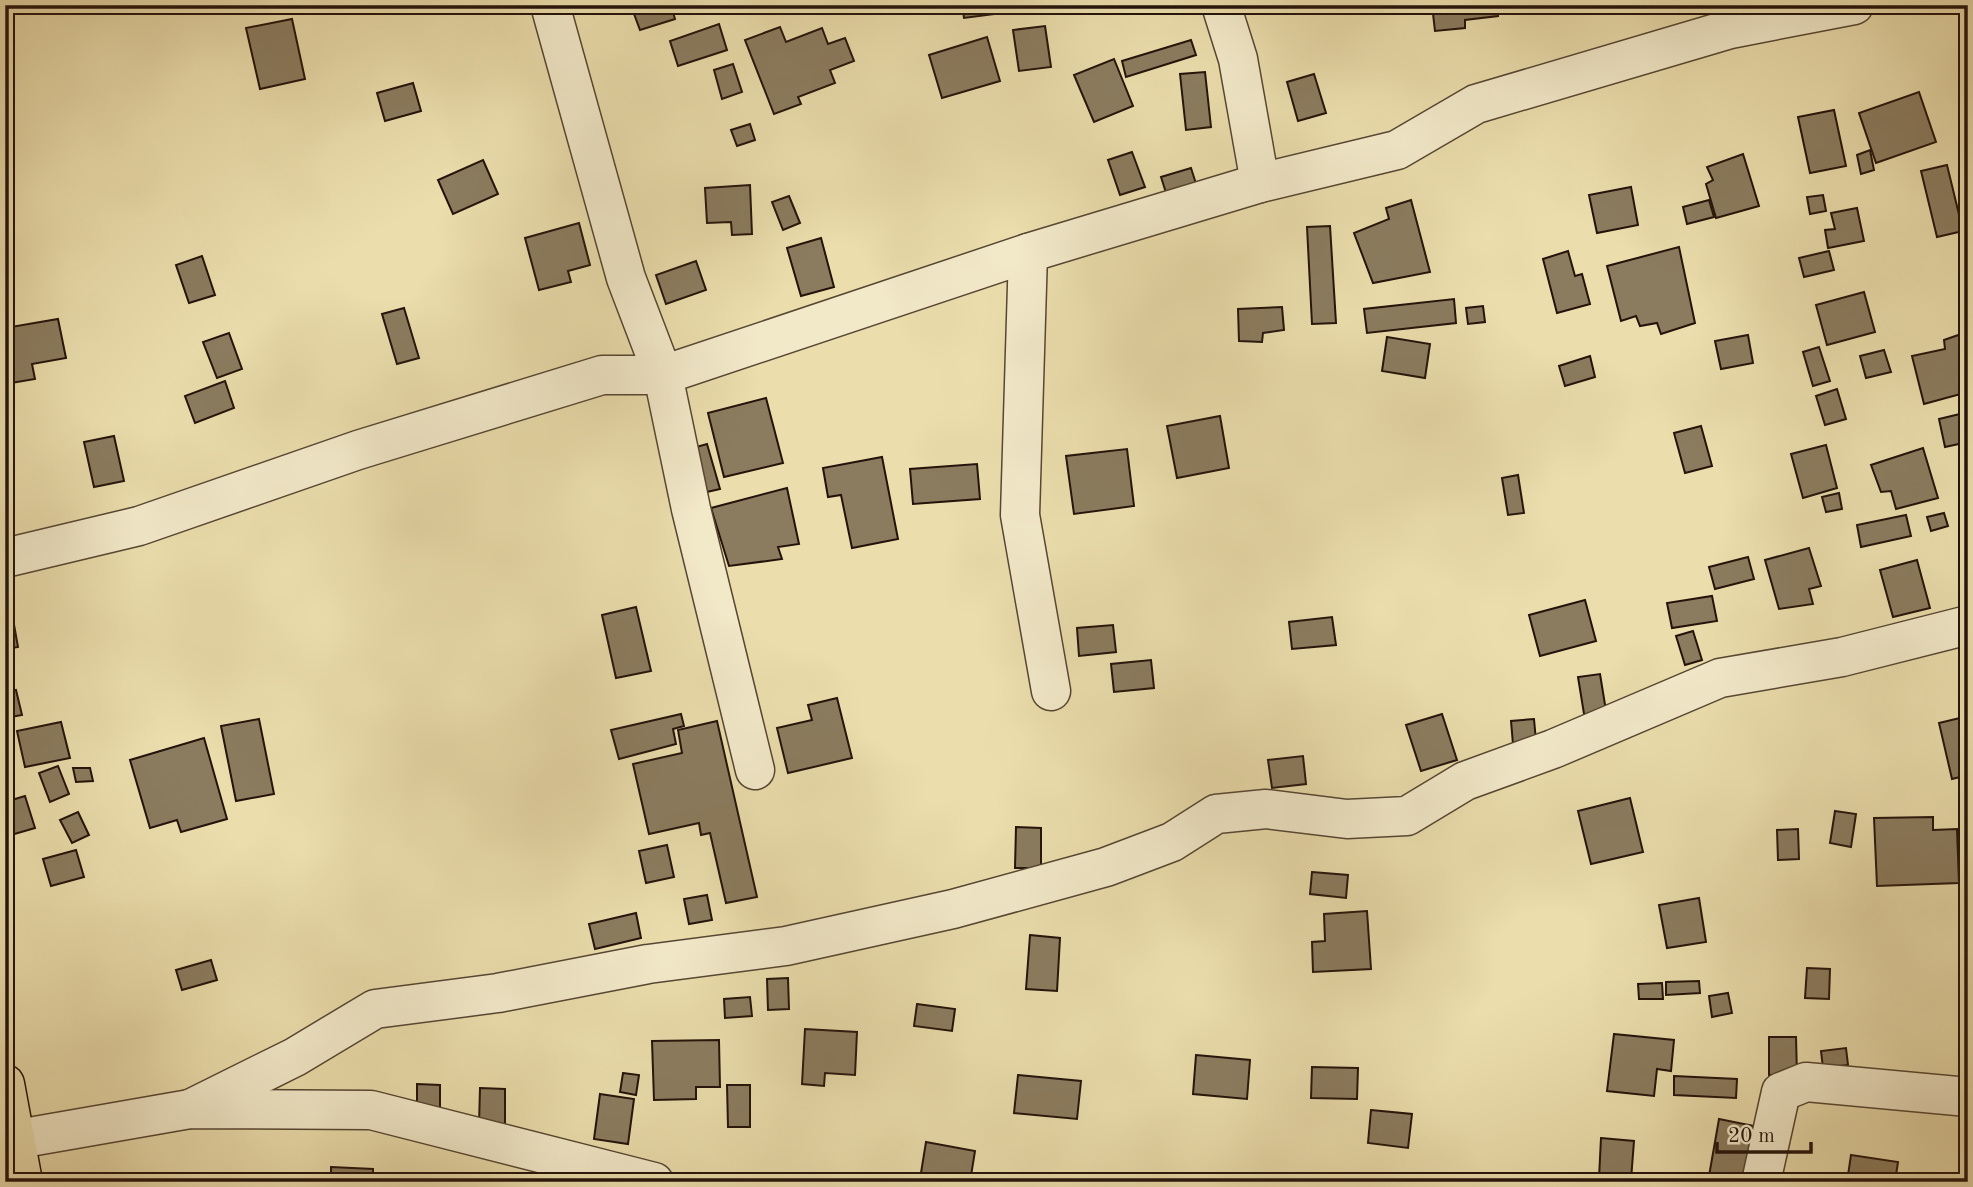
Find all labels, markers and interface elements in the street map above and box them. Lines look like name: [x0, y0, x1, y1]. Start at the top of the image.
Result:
scale bar: [1717, 1110, 1812, 1154]
text: 20 m: [1728, 1126, 1775, 1147]

